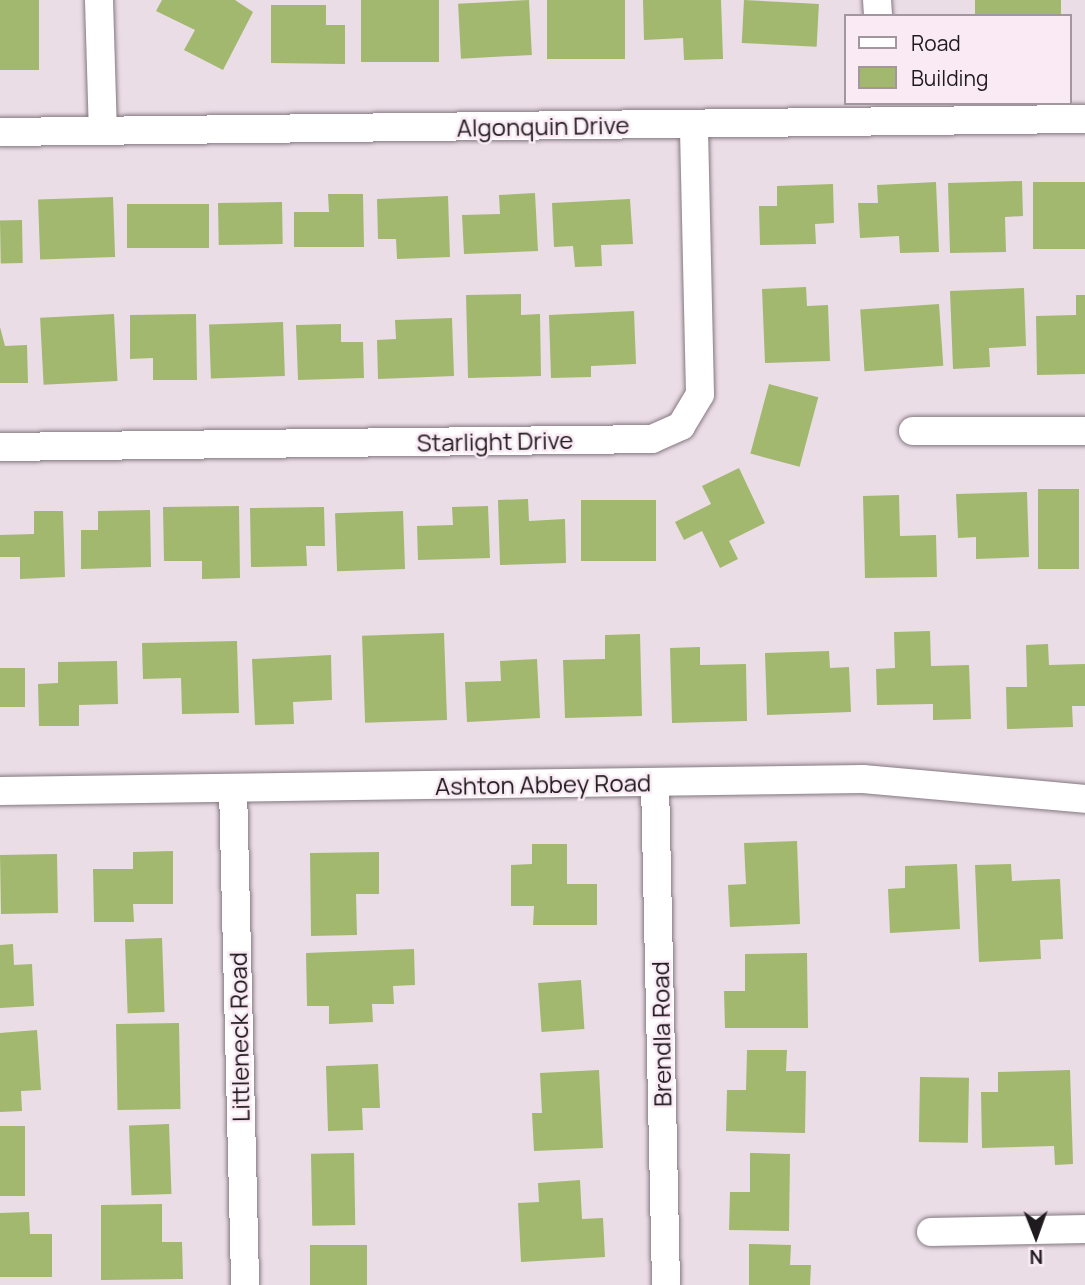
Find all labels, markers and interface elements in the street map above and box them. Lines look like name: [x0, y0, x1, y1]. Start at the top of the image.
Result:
legend: [844, 14, 1071, 105]
text: Road: [911, 29, 961, 57]
text: Building: [911, 64, 988, 92]
street label: Algonquin Drive: [456, 110, 630, 142]
street label: Starlight Drive: [416, 425, 574, 457]
street label: Ashton Abbey Road: [435, 768, 651, 800]
street label: Littleneck Road: [223, 952, 255, 1122]
street label: Brendla Road: [645, 961, 677, 1107]
north arrow: [1001, 1201, 1071, 1271]
text: N: [1029, 1244, 1043, 1270]

